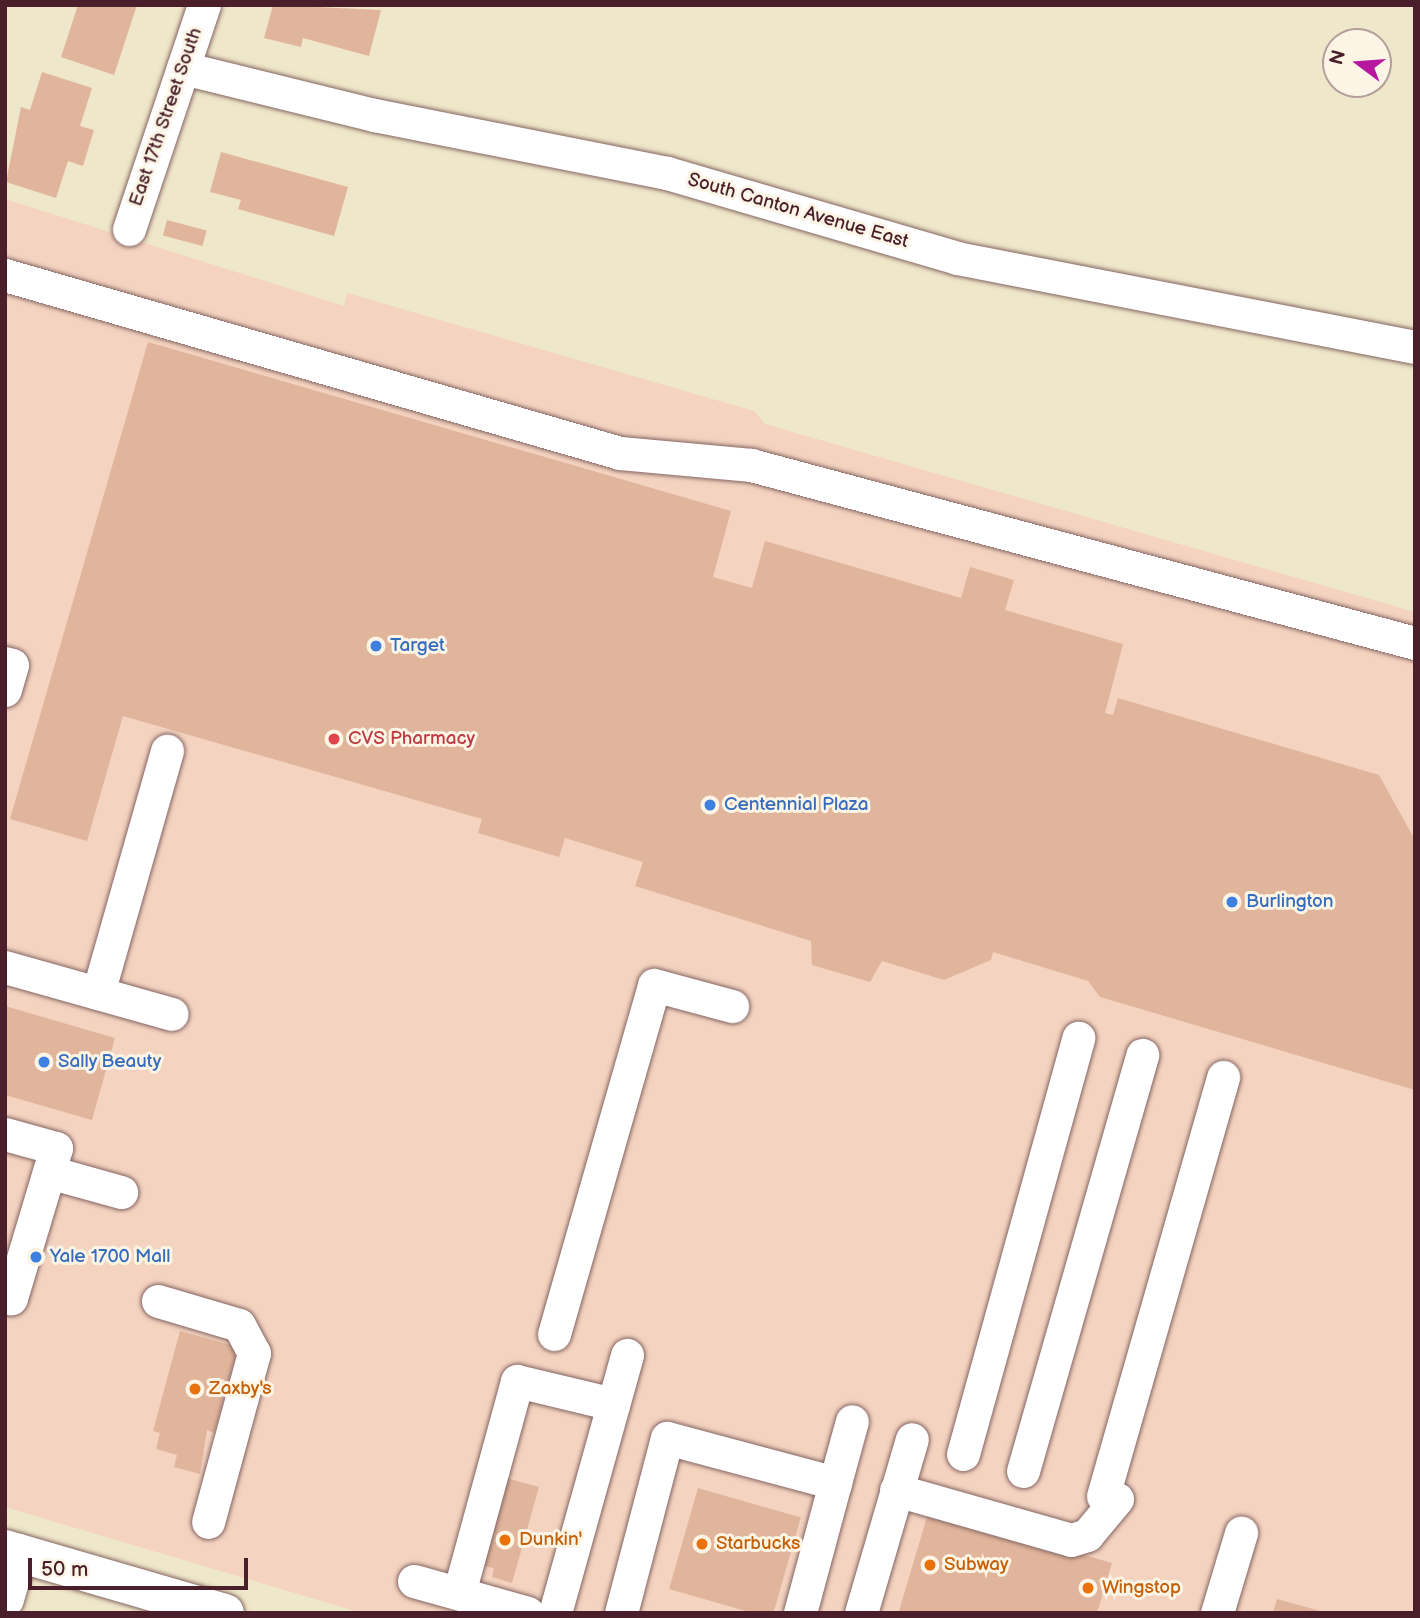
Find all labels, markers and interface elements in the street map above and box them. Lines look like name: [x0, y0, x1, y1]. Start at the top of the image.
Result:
street label: East 17th Street South: [125, 24, 207, 210]
north arrow: [1322, 28, 1392, 98]
text: N: [1325, 48, 1351, 68]
street label: South Canton Avenue East: [685, 169, 911, 253]
place label: Target: [390, 635, 445, 657]
marker: Target: [368, 638, 384, 654]
place label: CVS Pharmacy: [348, 728, 475, 750]
marker: CVS Pharmacy: [326, 731, 342, 747]
place label: Centennial Plaza: [724, 794, 868, 816]
marker: Centennial Plaza: [702, 797, 718, 813]
place label: Burlington: [1246, 891, 1334, 913]
marker: Burlington: [1224, 894, 1240, 910]
place label: Sally Beauty: [58, 1051, 162, 1073]
marker: Sally Beauty: [36, 1054, 52, 1070]
place label: Yale 1700 Mall: [50, 1246, 171, 1268]
marker: Yale 1700 Mall: [28, 1249, 44, 1265]
place label: Zaxby's: [209, 1378, 272, 1400]
marker: Zaxby's: [187, 1381, 203, 1397]
place label: Dunkin': [519, 1529, 582, 1551]
marker: Dunkin': [497, 1532, 513, 1548]
place label: Starbucks: [716, 1533, 800, 1555]
marker: Starbucks: [694, 1536, 710, 1552]
scale bar: [32, 1544, 252, 1588]
place label: Subway: [944, 1554, 1009, 1576]
text: 50 m: [41, 1557, 88, 1582]
marker: Subway: [922, 1557, 938, 1573]
place label: Wingstop: [1102, 1577, 1181, 1599]
marker: Wingstop: [1080, 1580, 1096, 1596]

